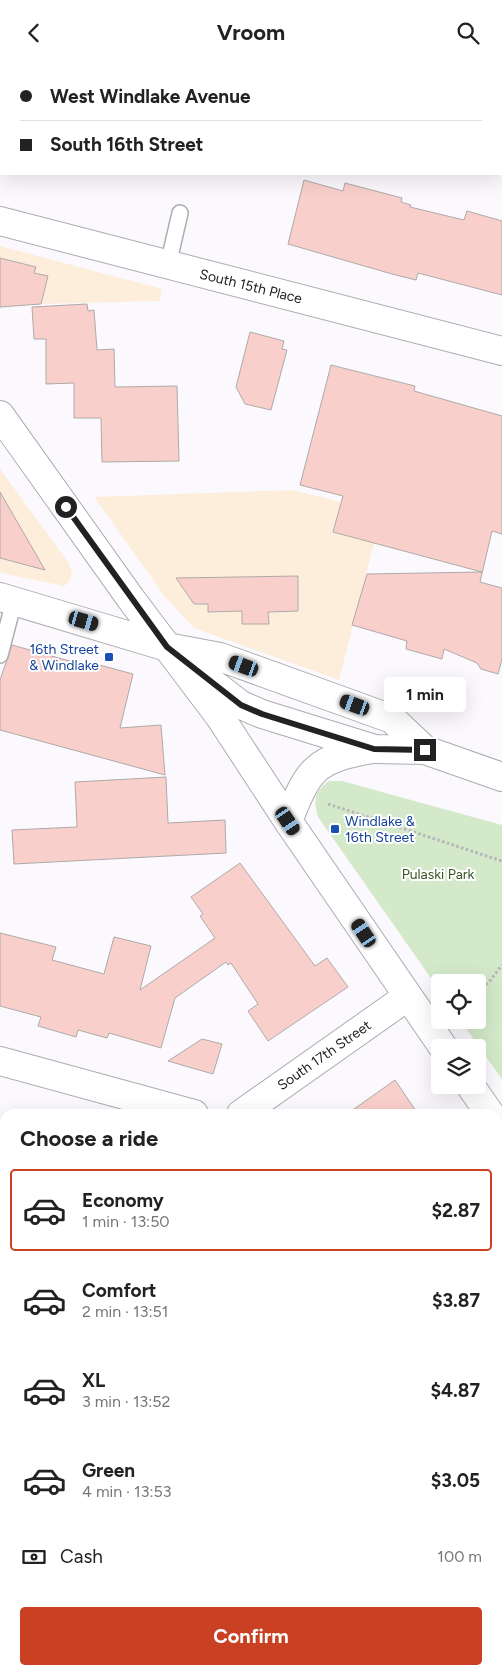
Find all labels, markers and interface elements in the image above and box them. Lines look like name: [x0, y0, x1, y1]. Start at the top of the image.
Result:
icon: back: [20, 19, 48, 47]
text: Vroom: [217, 19, 285, 46]
icon: search: [454, 19, 482, 47]
text: West Windlake Avenue: [50, 85, 250, 108]
text: South 16th Street: [50, 133, 203, 156]
street label: South 15th Place: [198, 266, 304, 308]
route start: [55, 496, 77, 518]
car: [67, 610, 100, 632]
place label: 16th Street & Windlake: [29, 641, 99, 674]
marker: 16th Street & Windlake: [103, 651, 115, 663]
car: [227, 654, 260, 678]
callout: 1 min: [384, 677, 466, 713]
text: 1 min: [406, 685, 444, 704]
car: [338, 693, 371, 717]
route end: [414, 739, 436, 761]
car: [273, 804, 302, 838]
place label: Windlake & 16th Street: [345, 813, 415, 846]
marker: Windlake & 16th Street: [329, 823, 341, 835]
park label: Pulaski Park: [402, 866, 475, 883]
car: [349, 916, 378, 950]
map controls: [431, 974, 486, 1094]
button: locate: [431, 974, 486, 1029]
street label: South 17th Street: [274, 1017, 374, 1094]
button: layers: [431, 1039, 486, 1094]
text: Choose a ride: [20, 1125, 158, 1152]
icon: car: [22, 1188, 67, 1233]
text: Economy: [82, 1189, 164, 1212]
text: $2.87: [432, 1199, 480, 1222]
text: 1 min · 13:50: [82, 1212, 170, 1231]
icon: car: [22, 1278, 67, 1323]
text: Comfort: [82, 1279, 157, 1302]
text: $3.87: [432, 1289, 480, 1312]
text: 2 min · 13:51: [82, 1302, 168, 1321]
icon: car: [22, 1368, 67, 1413]
text: XL: [82, 1369, 105, 1392]
text: $4.87: [431, 1379, 480, 1402]
text: 3 min · 13:52: [82, 1392, 170, 1411]
icon: car: [22, 1458, 67, 1503]
text: Green: [82, 1459, 135, 1482]
text: $3.05: [431, 1469, 480, 1492]
text: 4 min · 13:53: [82, 1482, 171, 1501]
icon: cash: [20, 1543, 48, 1571]
text: Cash: [60, 1545, 103, 1568]
text: 100 m: [437, 1547, 482, 1566]
button: Confirm: [20, 1607, 482, 1665]

